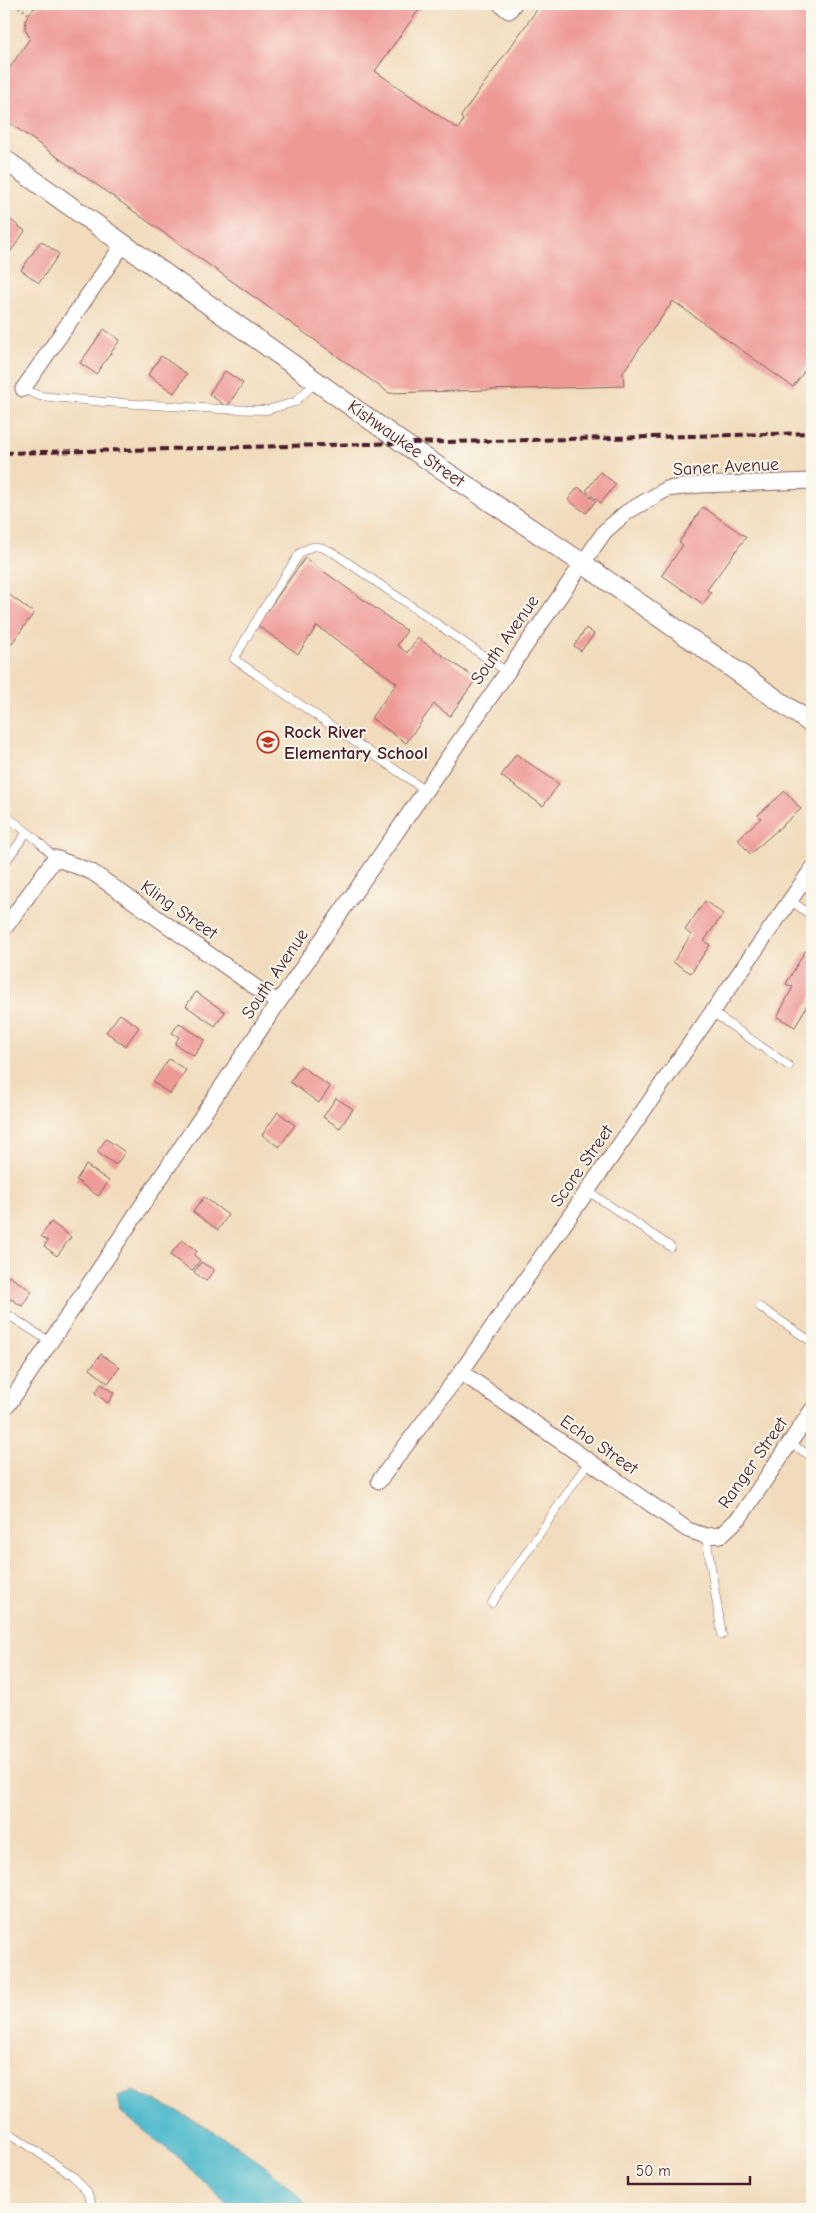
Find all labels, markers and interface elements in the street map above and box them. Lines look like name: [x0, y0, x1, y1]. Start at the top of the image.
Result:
street label: Kishwaukee Street: [344, 396, 469, 493]
street label: Saner Avenue: [672, 454, 780, 480]
street label: South Avenue: [466, 591, 544, 689]
place label: Rock River Elementary School: [284, 722, 428, 764]
school or university icon: Rock River Elementary School: [256, 730, 280, 754]
street label: Kling Street: [137, 876, 222, 945]
street label: South Avenue: [237, 925, 313, 1023]
street label: Score Street: [546, 1120, 618, 1211]
street label: Echo Street: [556, 1411, 642, 1480]
street label: Ranger Street: [714, 1413, 793, 1513]
scale bar: [628, 2153, 751, 2185]
text: 50 m: [636, 2162, 671, 2180]

